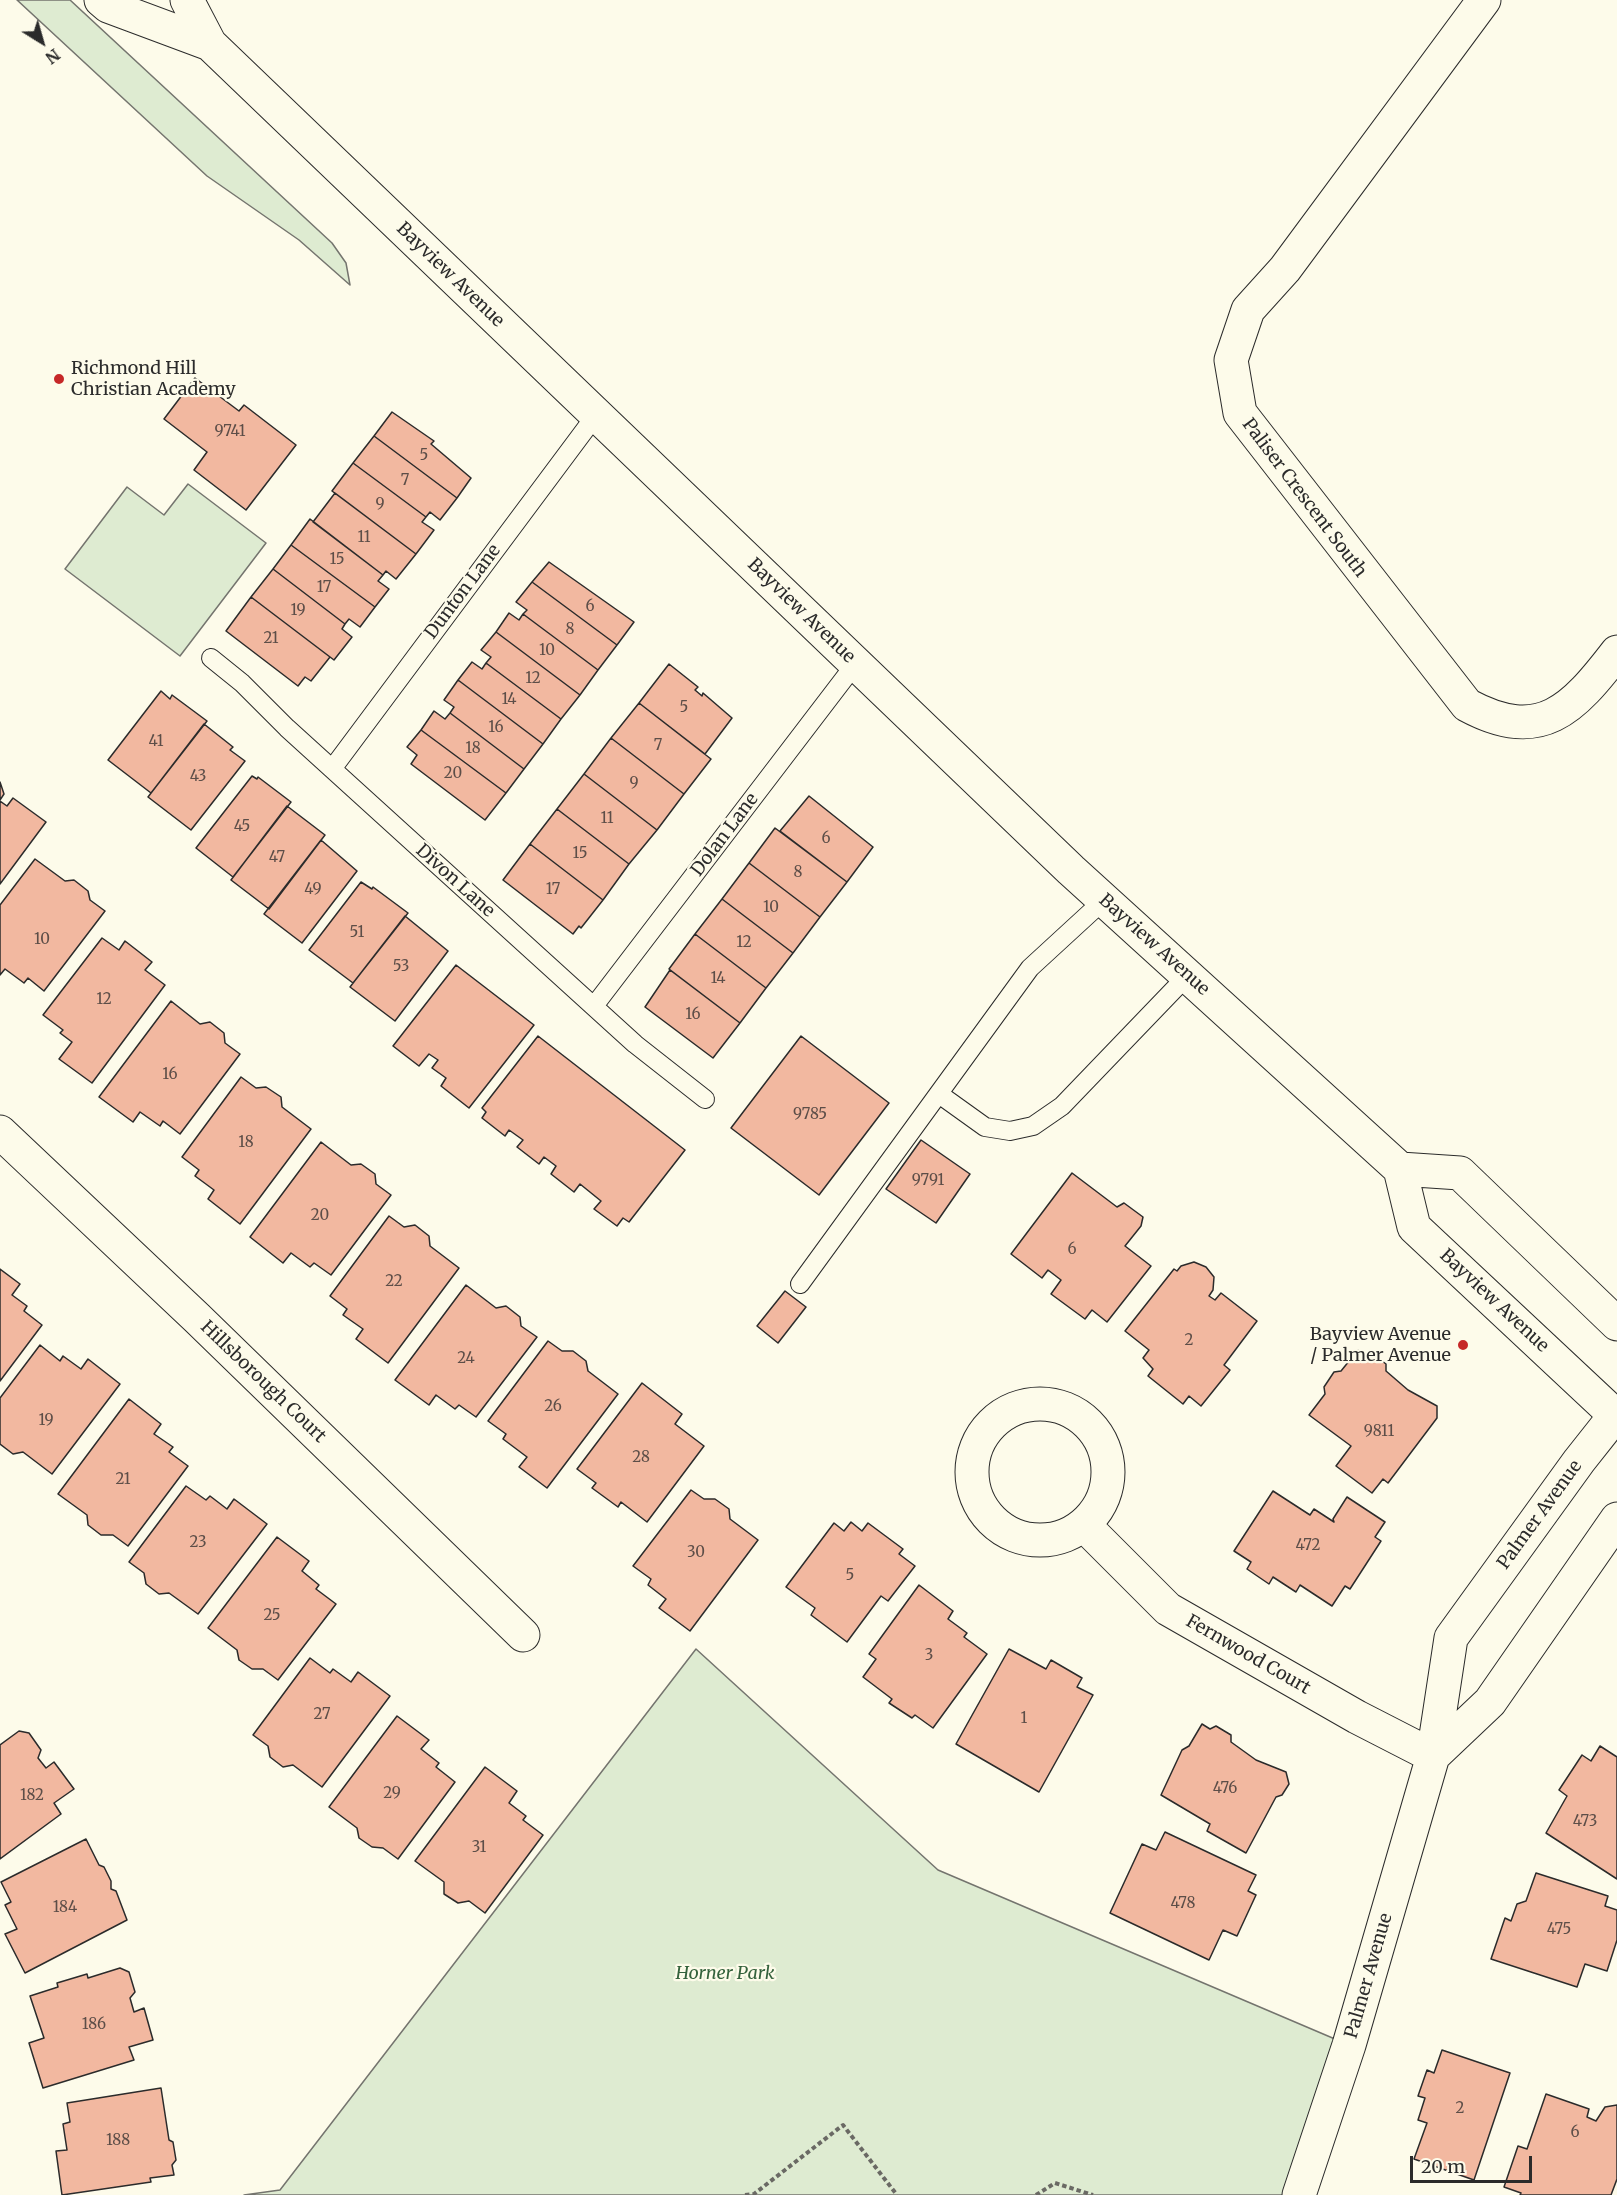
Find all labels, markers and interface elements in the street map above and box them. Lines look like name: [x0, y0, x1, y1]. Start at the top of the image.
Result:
north arrow: [12, 12, 72, 72]
text: N: [42, 45, 64, 68]
street label: Bayview Avenue: [392, 218, 508, 332]
place label: Richmond Hill Christian Academy: [71, 358, 236, 400]
marker: Richmond Hill Christian Academy: [52, 372, 66, 386]
street label: Paliser Crescent South: [1237, 414, 1371, 582]
house number: 9741: [214, 423, 246, 441]
house number: 5: [420, 447, 428, 465]
house number: 7: [401, 472, 409, 490]
house number: 9: [375, 496, 385, 514]
house number: 11: [357, 529, 371, 547]
street label: Dunton Lane: [420, 541, 506, 643]
house number: 15: [329, 551, 345, 569]
street label: Bayview Avenue: [743, 554, 859, 668]
house number: 17: [317, 579, 331, 597]
house number: 6: [585, 598, 595, 616]
house number: 19: [290, 602, 306, 620]
house number: 8: [566, 621, 574, 639]
house number: 21: [263, 630, 279, 648]
house number: 10: [539, 642, 555, 660]
house number: 12: [525, 670, 541, 688]
house number: 14: [501, 691, 517, 709]
house number: 5: [680, 699, 688, 717]
house number: 16: [488, 719, 504, 737]
house number: 41: [149, 733, 163, 751]
house number: 7: [654, 737, 662, 755]
house number: 18: [465, 740, 481, 758]
house number: 20: [444, 765, 462, 783]
house number: 43: [190, 768, 206, 786]
house number: 9: [629, 775, 639, 793]
street label: Dolan Lane: [687, 789, 763, 881]
house number: 11: [600, 810, 614, 828]
house number: 45: [234, 818, 250, 836]
house number: 6: [821, 830, 831, 848]
street label: Divon Lane: [411, 840, 499, 922]
house number: 15: [572, 845, 588, 863]
house number: 47: [269, 849, 285, 867]
house number: 8: [794, 864, 802, 882]
house number: 49: [304, 881, 322, 899]
house number: 17: [546, 881, 560, 899]
street label: Bayview Avenue: [1094, 890, 1214, 1000]
house number: 10: [763, 899, 779, 917]
house number: 51: [350, 924, 364, 942]
house number: 10: [34, 931, 50, 949]
house number: 12: [736, 934, 752, 952]
house number: 53: [393, 958, 409, 976]
house number: 14: [710, 970, 726, 988]
house number: 12: [96, 991, 112, 1009]
house number: 16: [685, 1006, 701, 1024]
house number: 16: [162, 1066, 178, 1084]
house number: 9785: [793, 1106, 827, 1124]
house number: 18: [238, 1134, 254, 1152]
house number: 9791: [912, 1172, 944, 1190]
house number: 20: [311, 1207, 329, 1225]
house number: 6: [1067, 1241, 1077, 1259]
street label: Bayview Avenue: [1435, 1245, 1553, 1357]
house number: 22: [385, 1273, 403, 1291]
street label: Hillsborough Court: [196, 1317, 330, 1447]
place label: Bayview Avenue / Palmer Avenue: [1310, 1324, 1451, 1366]
house number: 2: [1185, 1332, 1193, 1350]
marker: Bayview Avenue / Palmer Avenue: [1456, 1338, 1470, 1352]
house number: 24: [457, 1350, 475, 1368]
house number: 26: [544, 1398, 562, 1416]
house number: 19: [38, 1412, 54, 1430]
house number: 9811: [1364, 1423, 1394, 1441]
house number: 28: [632, 1449, 650, 1467]
street label: Palmer Avenue: [1493, 1456, 1587, 1574]
house number: 21: [115, 1471, 131, 1489]
house number: 23: [190, 1534, 206, 1552]
house number: 472: [1296, 1537, 1320, 1555]
house number: 30: [687, 1544, 705, 1562]
house number: 5: [846, 1567, 854, 1585]
house number: 25: [263, 1607, 281, 1625]
street label: Fernwood Court: [1182, 1611, 1314, 1699]
house number: 3: [925, 1647, 933, 1665]
house number: 27: [314, 1706, 330, 1724]
house number: 1: [1021, 1710, 1027, 1728]
house number: 476: [1213, 1780, 1237, 1798]
house number: 29: [383, 1785, 401, 1803]
house number: 182: [20, 1787, 44, 1805]
house number: 473: [1573, 1813, 1597, 1831]
house number: 31: [472, 1839, 486, 1857]
house number: 478: [1171, 1895, 1195, 1913]
house number: 184: [53, 1899, 77, 1917]
street label: Palmer Avenue: [1341, 1911, 1397, 2041]
house number: 475: [1547, 1921, 1571, 1939]
park label: Horner Park: [675, 1963, 775, 1985]
house number: 186: [82, 2016, 106, 2034]
house number: 2: [1456, 2100, 1464, 2118]
house number: 6: [1570, 2124, 1580, 2142]
house number: 188: [106, 2132, 130, 2150]
scale bar: [1413, 2144, 1534, 2182]
text: 20 m: [1421, 2155, 1465, 2178]

